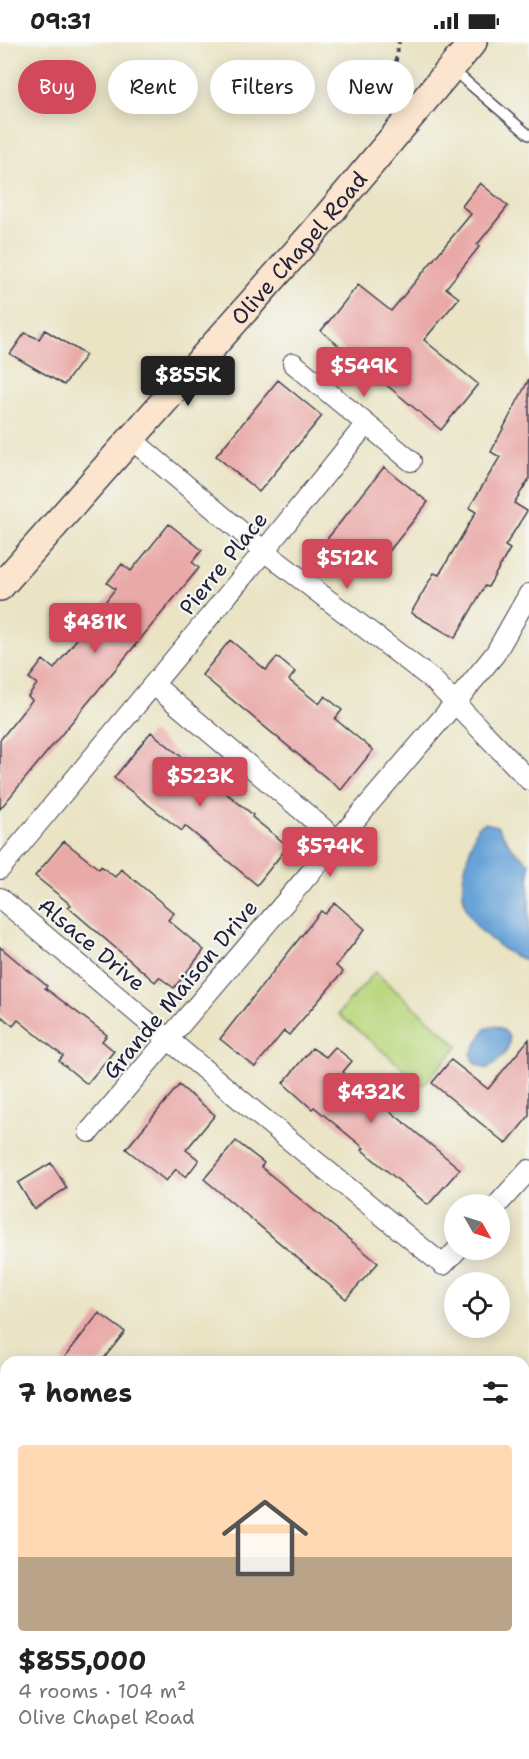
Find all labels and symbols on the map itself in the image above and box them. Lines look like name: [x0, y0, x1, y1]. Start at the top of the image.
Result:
street label: Olive Chapel Road: [225, 165, 374, 331]
pin: $549K: [322, 347, 406, 398]
pin: $855K: [146, 356, 230, 407]
street label: Pierre Place: [173, 505, 274, 621]
pin: $512K: [305, 539, 389, 590]
pin: $481K: [53, 603, 137, 654]
pin: $523K: [158, 757, 242, 808]
pin: $574K: [288, 827, 372, 878]
street label: Alsace Drive: [32, 891, 151, 998]
street label: Grande Maison Drive: [97, 894, 264, 1085]
pin: $432K: [329, 1073, 413, 1124]
north arrow: [444, 1194, 510, 1260]

